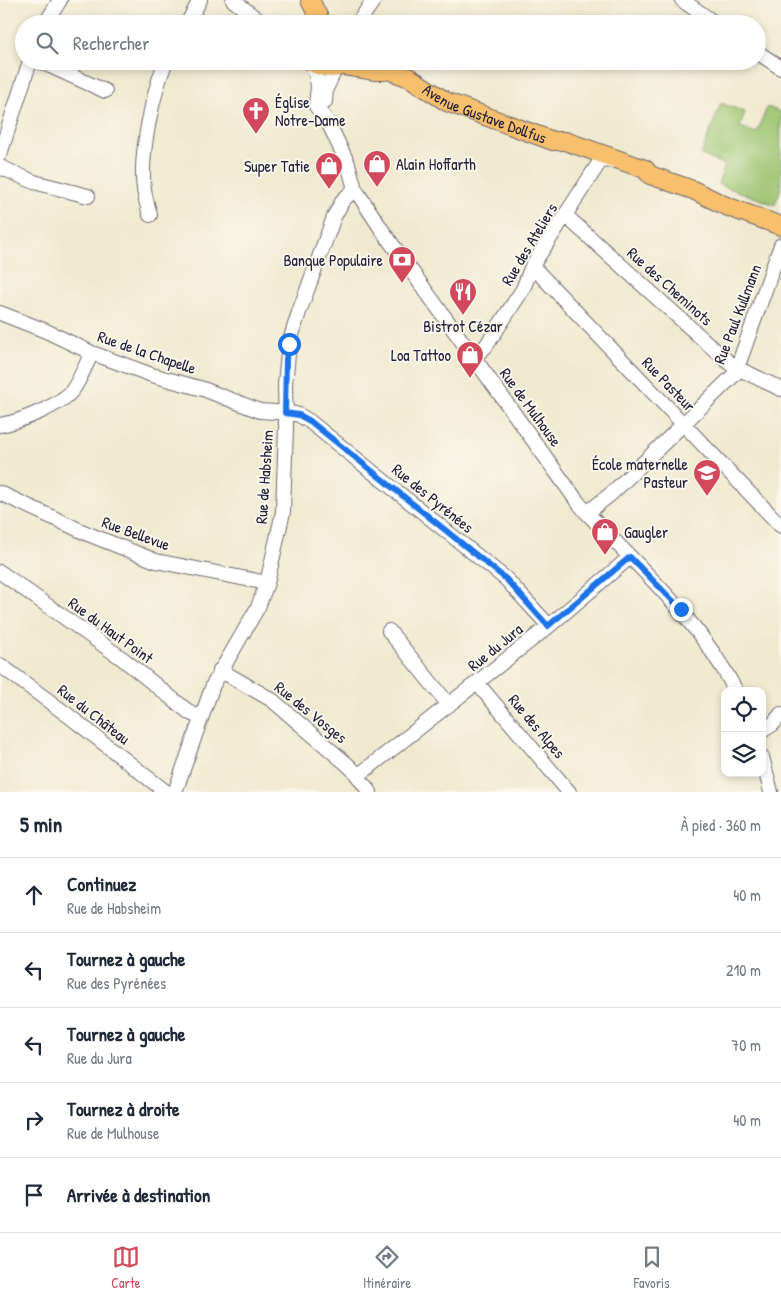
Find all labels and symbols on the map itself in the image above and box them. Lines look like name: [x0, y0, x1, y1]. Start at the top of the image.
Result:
street label: Avenue Gustave Dollfus: [418, 78, 550, 149]
place label: Église Notre-Dame: [275, 91, 346, 131]
church icon: Église Notre-Dame: [241, 96, 271, 135]
shop icon: Alain Hoffarth: [362, 149, 392, 188]
shop icon: Super Tatie: [314, 151, 344, 190]
place label: Alain Hoffarth: [396, 153, 476, 175]
place label: Super Tatie: [244, 155, 311, 177]
street label: Rue des Ateliers: [496, 199, 562, 289]
street label: Rue des Cheminots: [623, 242, 717, 330]
bank icon: Banque Populaire: [387, 245, 417, 284]
place label: Banque Populaire: [283, 249, 384, 271]
street label: Rue Paul Kullmann: [708, 261, 766, 367]
restaurant icon: Bistrot Cézar: [448, 277, 478, 316]
place label: Bistrot Cézar: [423, 315, 503, 337]
street label: Rue de la Chapelle: [95, 325, 200, 379]
route start: [278, 333, 301, 356]
shop icon: Loa Tattoo: [455, 340, 485, 379]
place label: Loa Tattoo: [391, 344, 452, 366]
street label: Rue Pasteur: [637, 352, 701, 416]
street label: Rue de Mulhouse: [495, 363, 567, 451]
street label: Rue de Habsheim: [250, 429, 278, 525]
place label: École maternelle Pasteur: [592, 453, 689, 493]
street label: Rue des Pyrénées: [387, 458, 479, 538]
school or university icon: École maternelle Pasteur: [692, 458, 722, 497]
street label: Rue Bellevue: [99, 511, 174, 556]
shop icon: Gaugler: [590, 517, 620, 556]
place label: Gaugler: [624, 521, 668, 543]
street label: Rue du Haut Point: [64, 592, 158, 669]
route end: [670, 598, 693, 621]
street label: Rue du Jura: [463, 618, 527, 676]
street label: Rue des Vosges: [270, 676, 352, 748]
street label: Rue du Château: [53, 679, 135, 750]
street label: Rue des Alpes: [504, 689, 570, 763]

